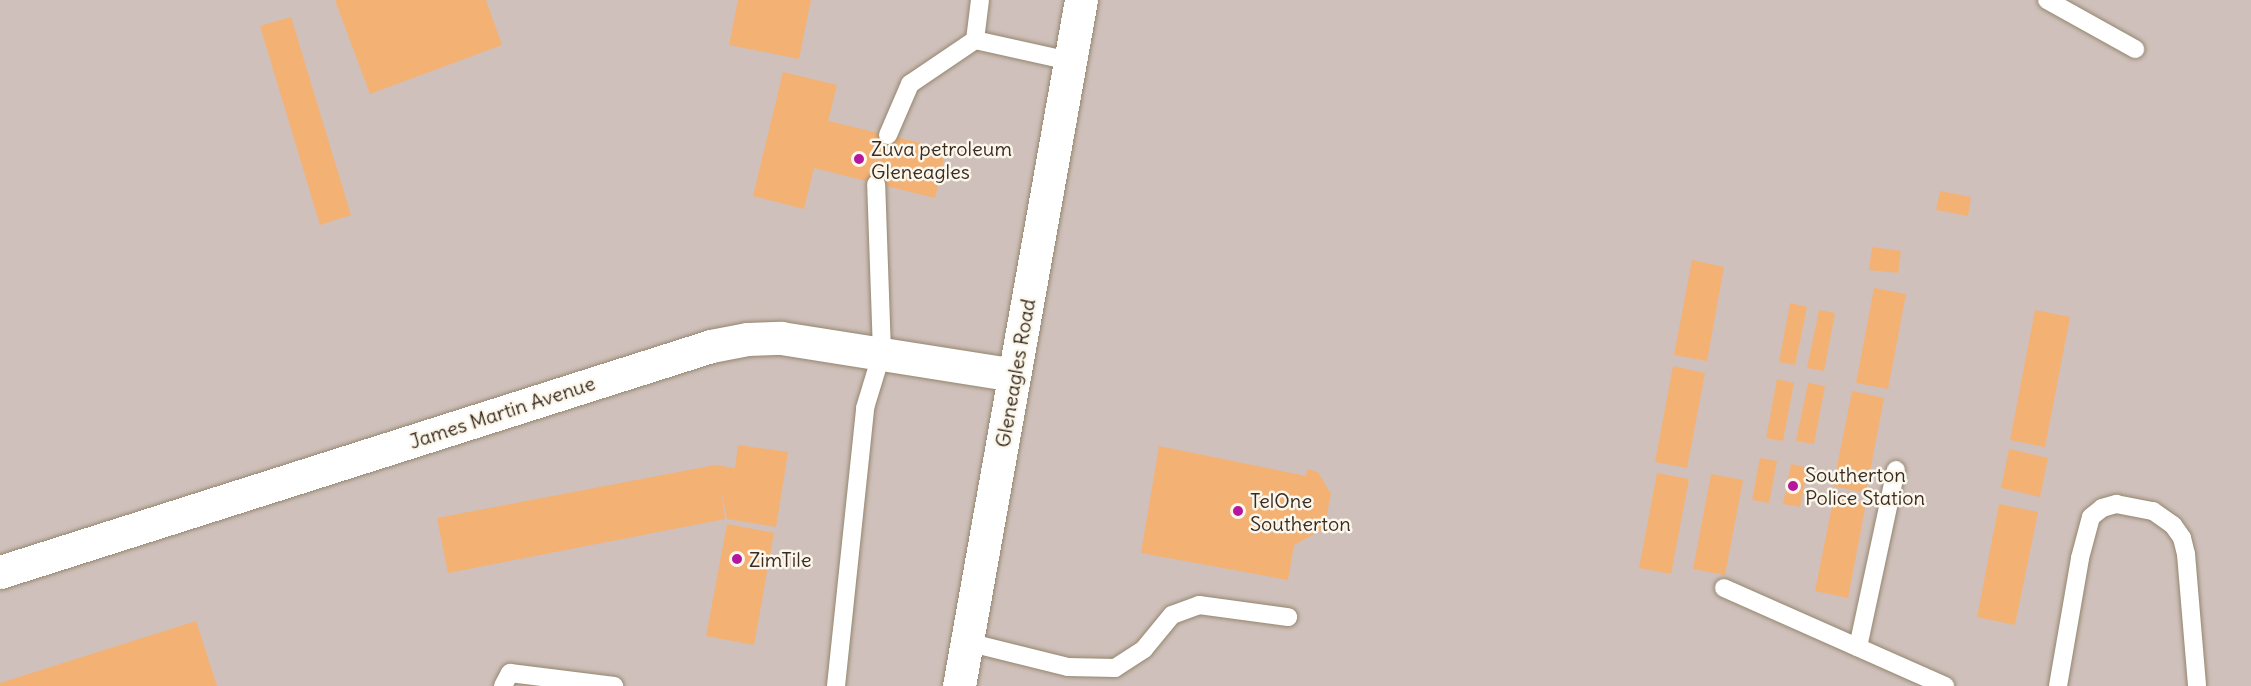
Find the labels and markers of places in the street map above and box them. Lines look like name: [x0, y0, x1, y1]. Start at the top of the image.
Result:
place label: Zuva petroleum Gleneagles: [871, 136, 1012, 183]
marker: Zuva petroleum Gleneagles: [852, 152, 866, 166]
place label: Southerton Police Station: [1805, 462, 1925, 509]
marker: Southerton Police Station: [1786, 479, 1800, 493]
place label: TelOne Southerton: [1250, 488, 1351, 535]
marker: TelOne Southerton: [1231, 504, 1245, 518]
place label: ZimTile: [749, 547, 811, 571]
marker: ZimTile: [730, 552, 744, 566]

